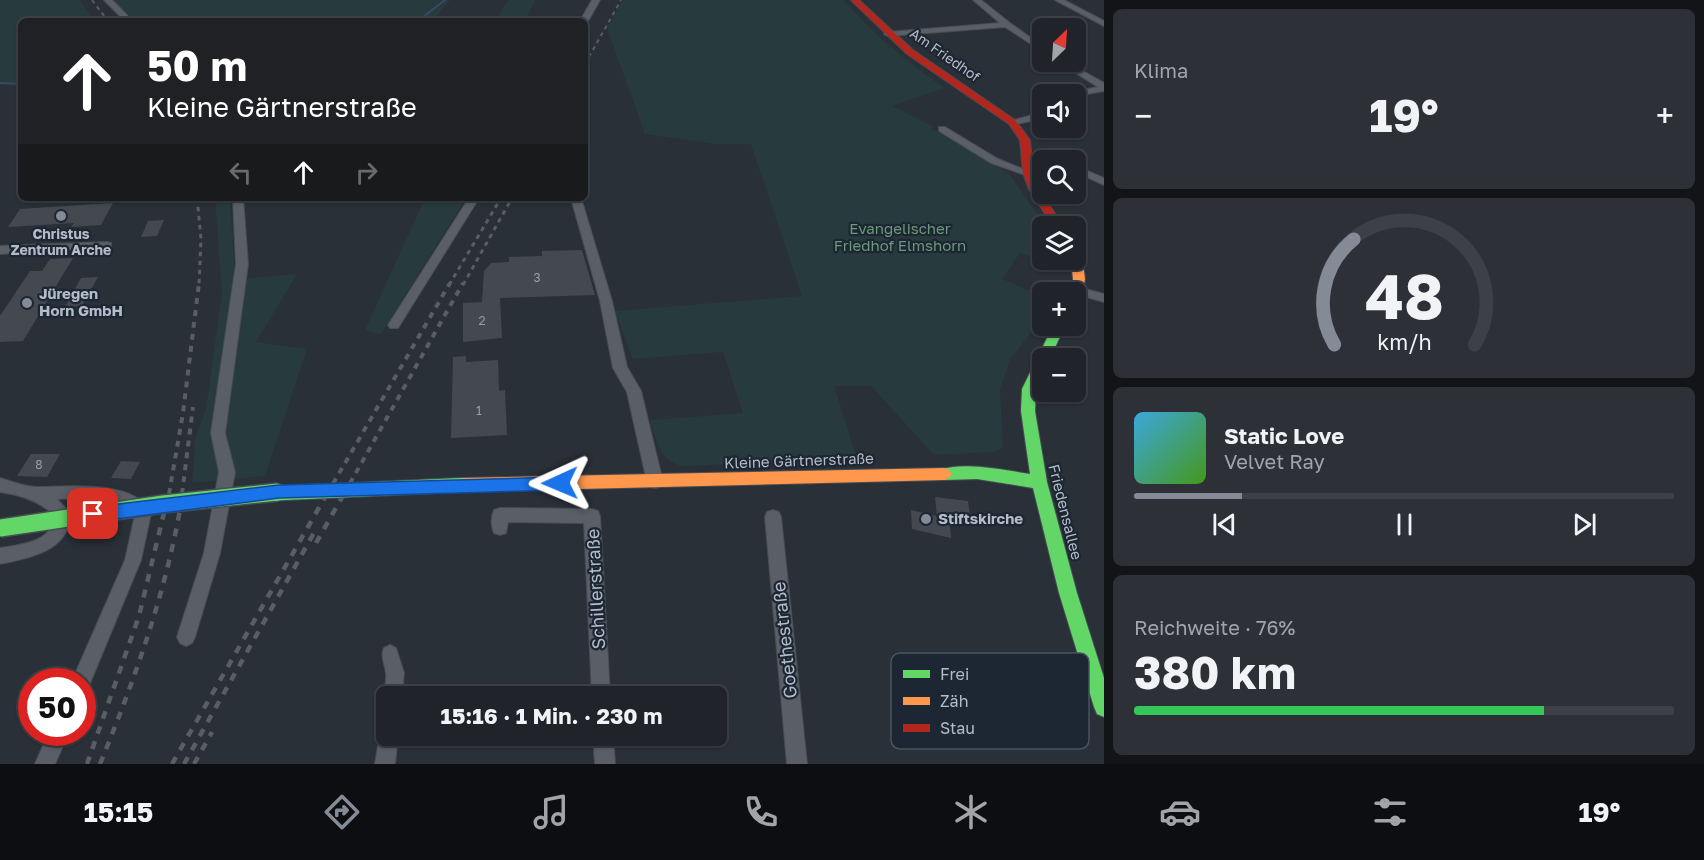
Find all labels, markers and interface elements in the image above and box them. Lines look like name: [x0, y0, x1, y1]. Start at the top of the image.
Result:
north arrow: [1032, 18, 1086, 72]
map controls: [1032, 18, 1086, 402]
street label: Am Friedhof: [907, 24, 984, 85]
text: 50 m: [147, 40, 247, 90]
icon: ahead: [48, 42, 126, 120]
text: Klima: [1134, 58, 1188, 82]
button: sound: [1032, 84, 1086, 138]
text: 19°: [1369, 88, 1439, 142]
text: Kleine Gärtnerstraße: [147, 91, 417, 123]
text: −: [1134, 96, 1152, 135]
text: +: [1656, 96, 1674, 135]
button: search: [1032, 150, 1086, 204]
icon: left: [224, 156, 257, 189]
icon: ahead: [287, 156, 320, 189]
icon: right: [350, 156, 383, 189]
marker: Christus Zentrum Arche: [54, 209, 68, 223]
button: layers: [1032, 216, 1086, 270]
park label: Evangelischer Friedhof Elmshorn: [834, 219, 966, 254]
place label: Christus Zentrum Arche: [11, 225, 111, 258]
text: 48: [1365, 258, 1443, 333]
house number: 3: [533, 270, 541, 285]
button: +: [1032, 282, 1086, 336]
place label: Jüregen Horn GmbH: [39, 284, 123, 319]
marker: Jüregen Horn GmbH: [20, 296, 34, 310]
house number: 2: [479, 313, 486, 328]
text: km/h: [1377, 329, 1431, 355]
button: −: [1032, 348, 1086, 402]
house number: 1: [476, 403, 482, 418]
text: Static Love: [1224, 422, 1344, 449]
street label: Kleine Gärtnerstraße: [724, 448, 874, 472]
text: Velvet Ray: [1224, 449, 1325, 473]
position arrow: [528, 451, 592, 515]
house number: 8: [35, 457, 43, 472]
street label: Friedensallee: [1045, 462, 1087, 562]
pin: [67, 488, 118, 539]
icon: arrive: [76, 497, 109, 530]
icon: previous: [1208, 508, 1241, 541]
icon: pause: [1388, 508, 1421, 541]
icon: next: [1568, 508, 1601, 541]
place label: Stiftskirche: [938, 509, 1023, 527]
marker: Stiftskirche: [919, 512, 933, 526]
street label: Schillerstraße: [581, 528, 609, 650]
street label: Goethestraße: [767, 581, 801, 700]
text: Reichweite · 76%: [1134, 615, 1295, 639]
text: 380 km: [1134, 645, 1296, 699]
legend: [891, 653, 1089, 749]
text: Frei: [940, 664, 969, 684]
speed limit sign: 50: [18, 668, 96, 746]
text: Zäh: [940, 691, 968, 711]
text: 15:16 · 1 Min. · 230 m: [441, 702, 662, 729]
text: Stau: [940, 718, 975, 738]
icon: directions: [321, 791, 363, 833]
icon: music: [530, 791, 572, 833]
icon: phone: [740, 791, 782, 833]
icon: climate: [950, 791, 992, 833]
icon: car: [1159, 791, 1201, 833]
icon: filters: [1369, 791, 1411, 833]
text: 15:15: [84, 796, 153, 828]
text: 19°: [1579, 796, 1620, 828]

